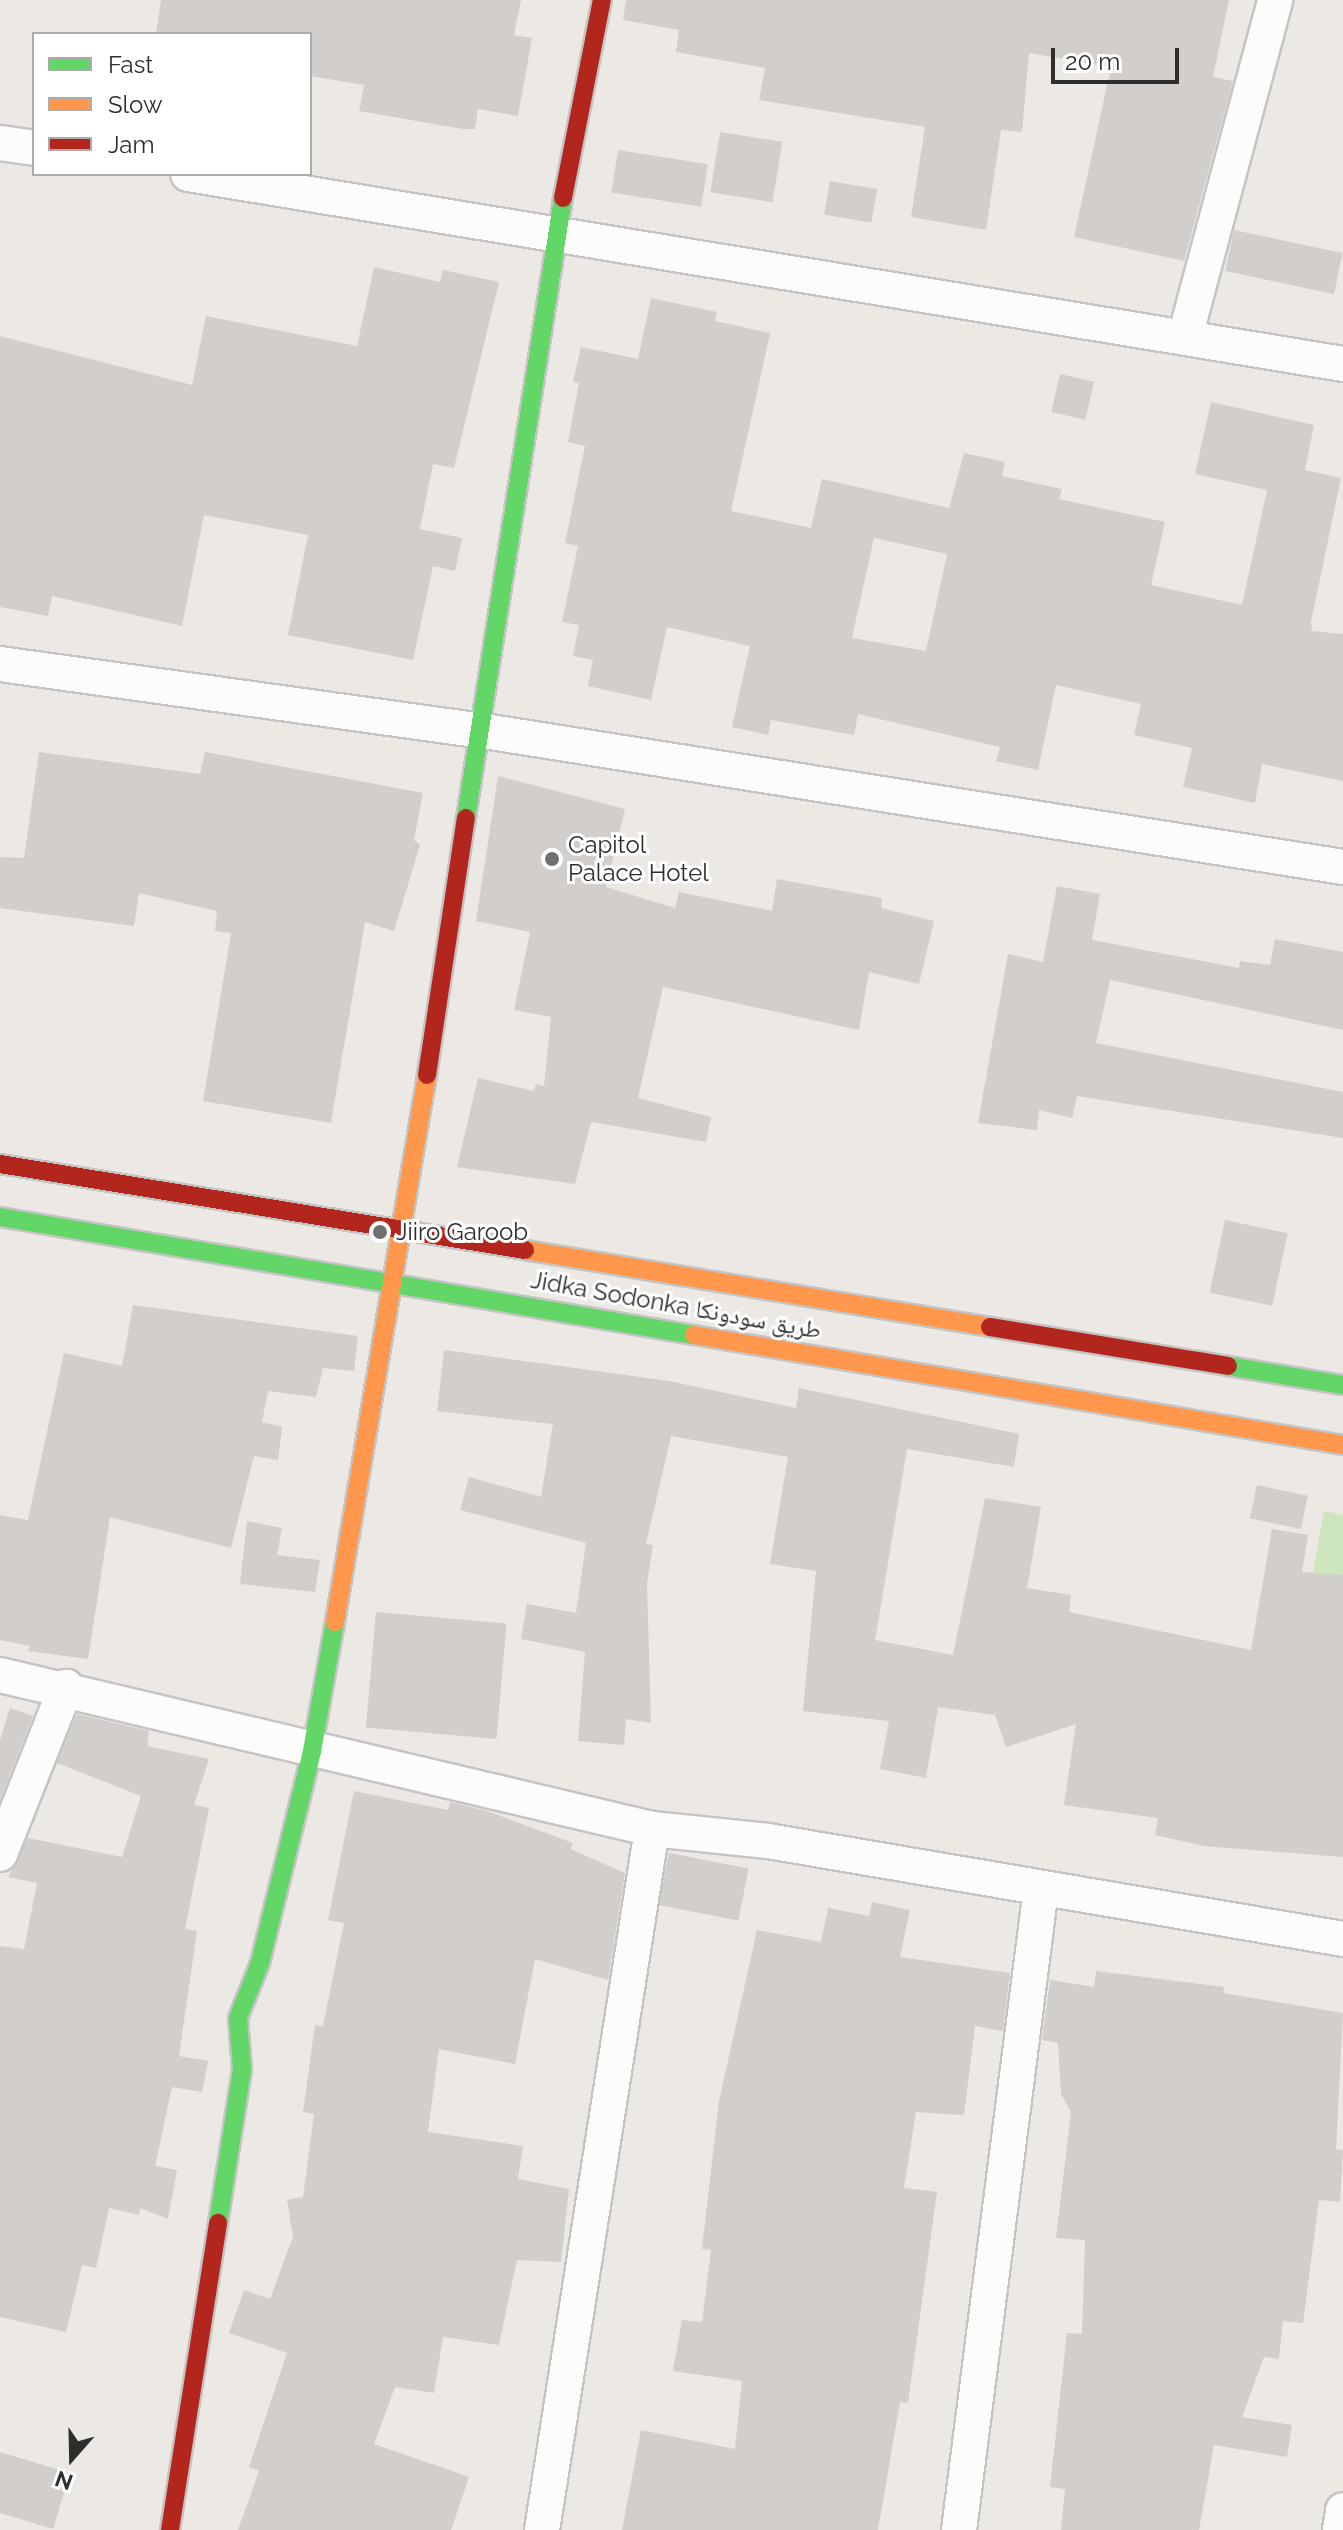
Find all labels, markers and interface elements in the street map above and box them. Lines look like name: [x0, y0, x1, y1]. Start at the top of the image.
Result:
legend: [32, 32, 312, 176]
scale bar: [1055, 32, 1183, 82]
text: 20 m: [1065, 47, 1120, 76]
text: Fast: [108, 50, 153, 79]
text: Slow: [108, 90, 162, 119]
text: Jam: [108, 130, 154, 159]
place label: Capitol Palace Hotel: [568, 831, 709, 887]
marker: Capitol Palace Hotel: [543, 850, 561, 868]
place label: Jiiro Garoob: [396, 1218, 528, 1246]
marker: Jiiro Garoob: [371, 1223, 389, 1241]
street label: Jidka Sodonka طريق سودونكا: [528, 1265, 824, 1345]
north arrow: [32, 2418, 112, 2498]
text: N: [51, 2465, 76, 2496]

